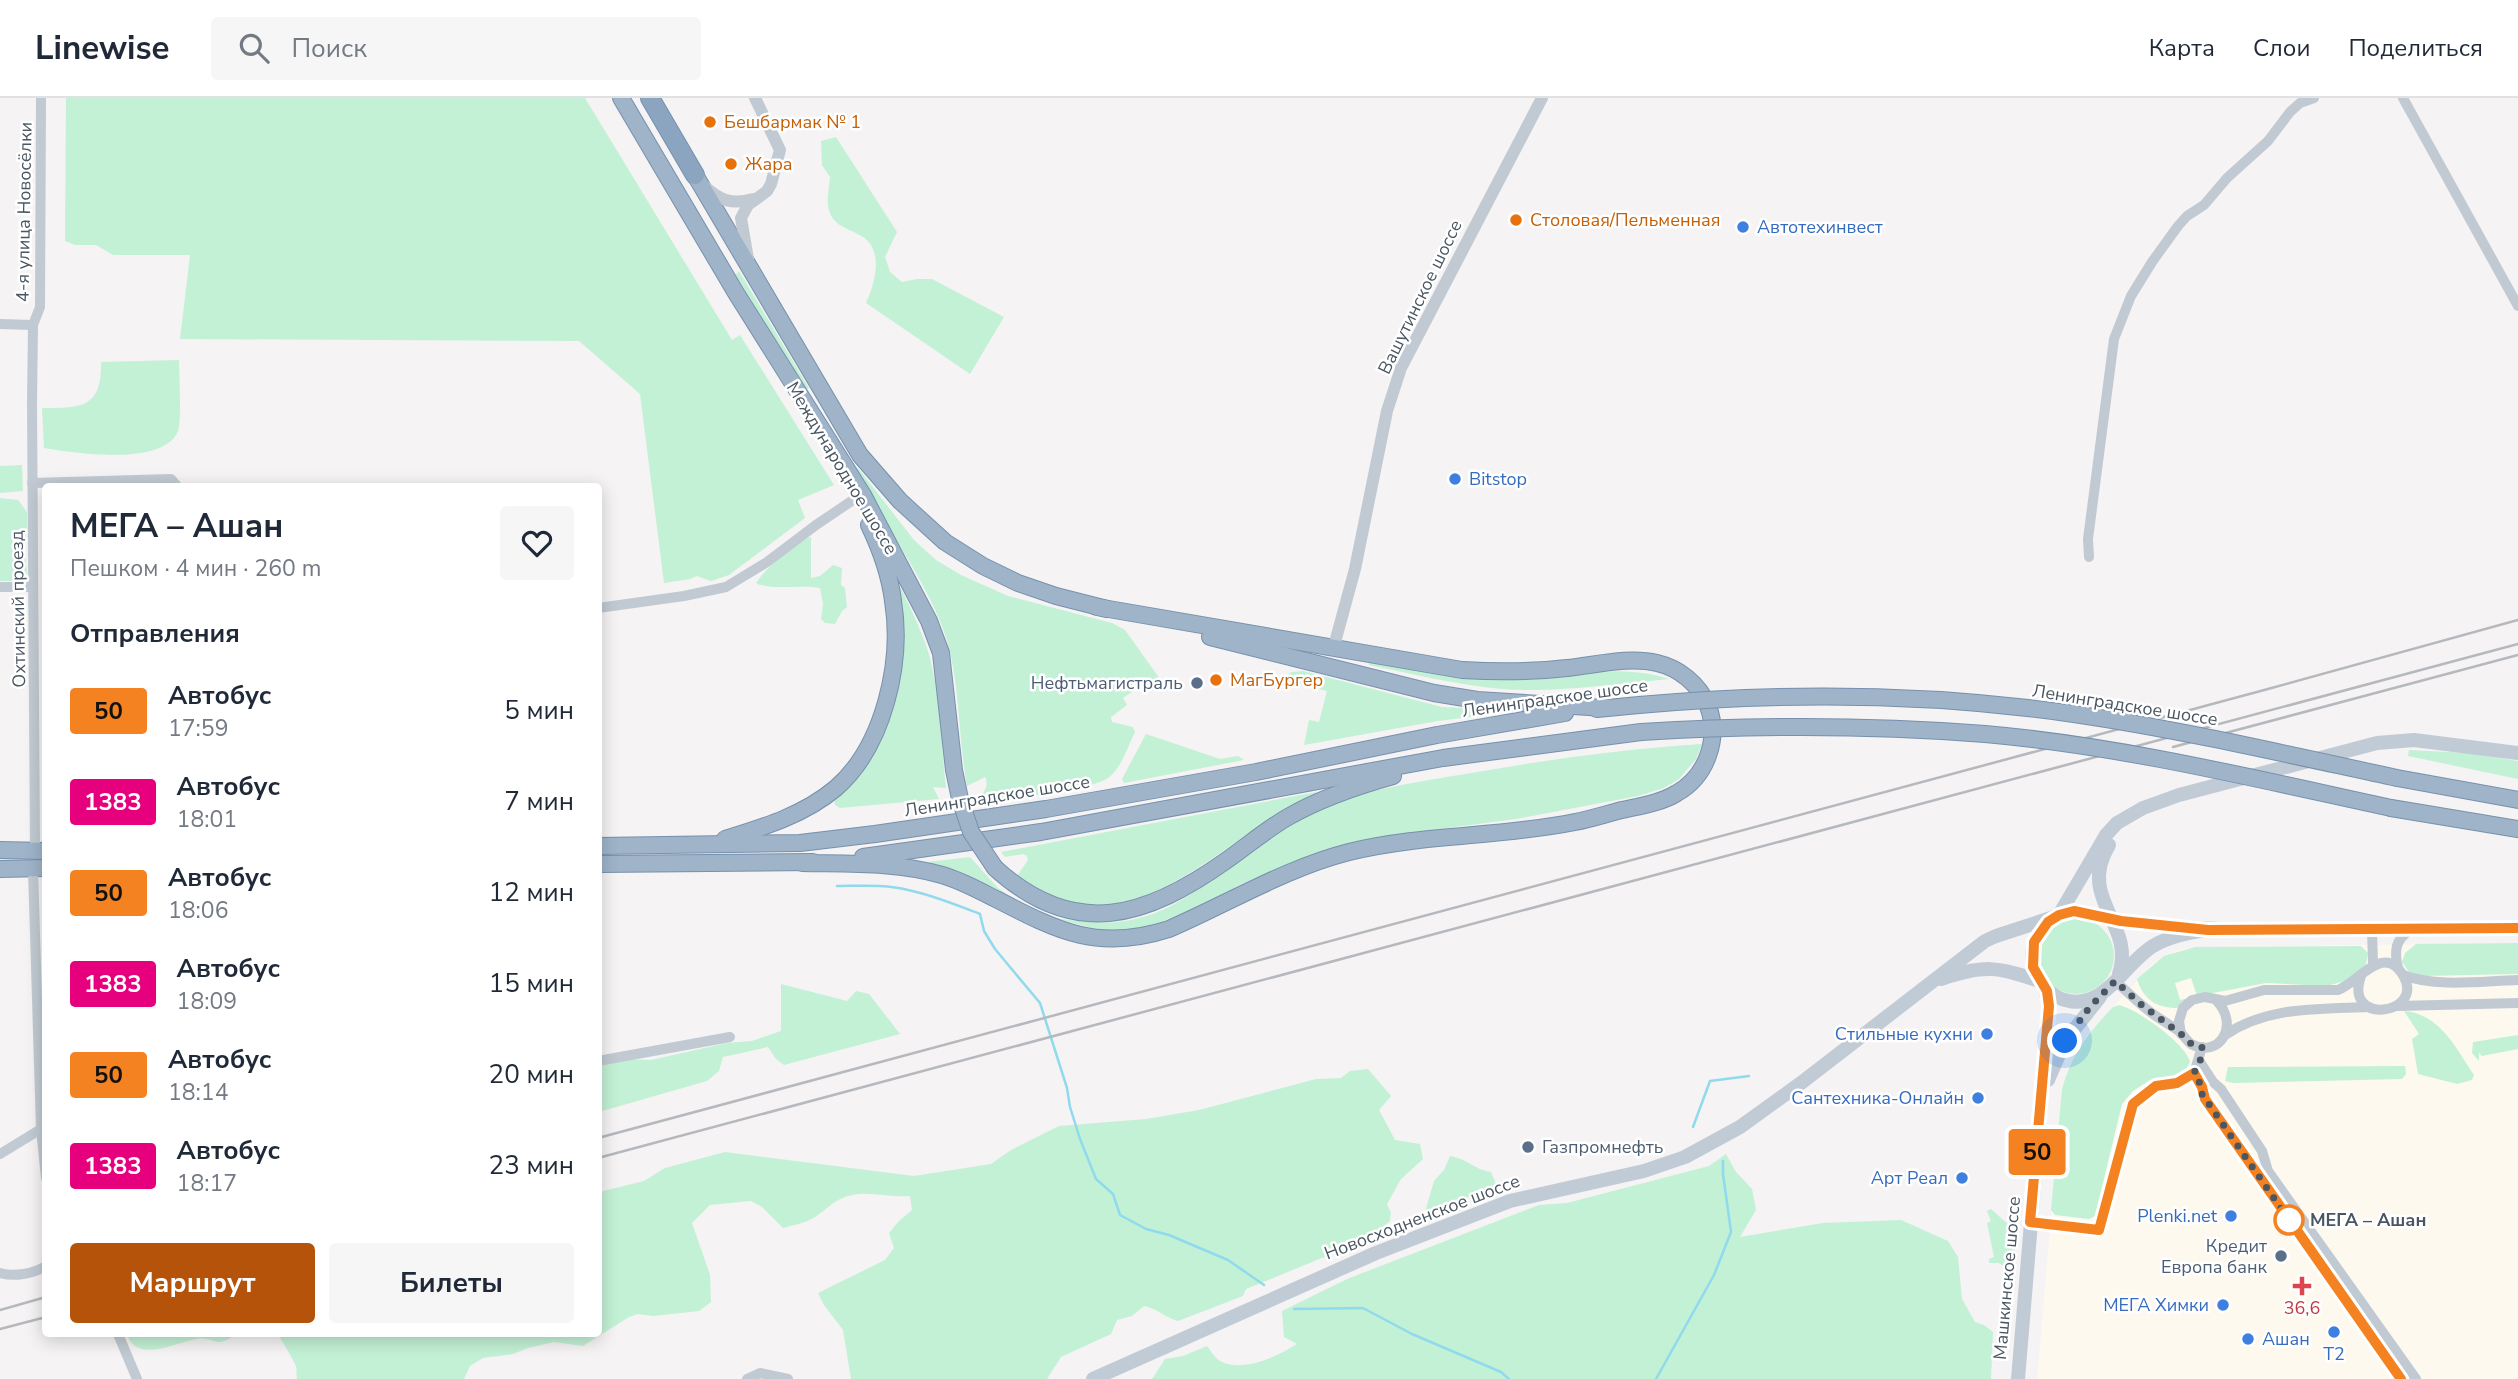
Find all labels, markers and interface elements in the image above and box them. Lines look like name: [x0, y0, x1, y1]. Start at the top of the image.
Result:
search box: [211, 17, 701, 80]
text: Linewise: [35, 26, 169, 71]
icon: search: [235, 29, 273, 67]
text: Поиск: [291, 31, 367, 66]
text: Карта: [2149, 32, 2215, 64]
text: Слои: [2253, 32, 2310, 64]
text: Поделиться: [2348, 32, 2483, 64]
place label: Бешбармак № 1: [724, 110, 861, 134]
marker: Бешбармак № 1: [702, 114, 718, 130]
street label: 4-я улица Новосёлки: [10, 122, 38, 302]
place label: Жара: [745, 152, 793, 176]
marker: Жара: [723, 156, 739, 172]
place label: Столовая/Пельменная: [1530, 208, 1720, 232]
marker: Столовая/Пельменная: [1508, 212, 1524, 228]
place label: Автотехинвест: [1757, 215, 1883, 239]
street label: Вашутинское шоссе: [1372, 216, 1468, 378]
marker: Автотехинвест: [1735, 219, 1751, 235]
street label: Международное шоссе: [781, 377, 903, 559]
place label: Bitstop: [1469, 467, 1527, 491]
marker: Bitstop: [1447, 471, 1463, 487]
text: МЕГА – Ашан: [70, 504, 283, 549]
button: heart: [500, 506, 574, 580]
street label: Охтинский проезд: [5, 530, 31, 688]
text: Пешком · 4 мин · 260 m: [70, 553, 321, 584]
text: Отправления: [70, 616, 240, 651]
place label: МагБургер: [1230, 668, 1323, 692]
place label: Нефтьмагистраль: [1031, 671, 1183, 695]
marker: МагБургер: [1208, 672, 1224, 688]
street label: Ленинградское шоссе: [1460, 673, 1650, 723]
marker: Нефтьмагистраль: [1189, 675, 1205, 691]
text: Автобус: [168, 678, 271, 713]
street label: Ленинградское шоссе: [2031, 678, 2219, 732]
text: 5 мин: [504, 693, 574, 728]
text: 50: [94, 695, 123, 727]
text: 17:59: [168, 713, 228, 744]
text: Автобус: [177, 769, 280, 804]
street label: Ленинградское шоссе: [903, 769, 1091, 823]
text: 7 мин: [504, 784, 574, 819]
text: 1383: [84, 786, 142, 818]
text: 18:01: [177, 804, 237, 835]
text: Автобус: [168, 860, 271, 895]
text: 12 мин: [489, 875, 574, 910]
text: 50: [94, 877, 123, 909]
text: 18:06: [168, 895, 228, 926]
text: Автобус: [177, 951, 280, 986]
text: 15 мин: [489, 966, 574, 1001]
text: 1383: [84, 968, 142, 1000]
text: 18:09: [177, 986, 237, 1017]
place label: Стильные кухни: [1835, 1022, 1973, 1046]
your location: [2047, 1023, 2082, 1058]
marker: Стильные кухни: [1979, 1026, 1995, 1042]
text: Автобус: [168, 1042, 271, 1077]
text: 20 мин: [489, 1057, 574, 1092]
text: 50: [94, 1059, 123, 1091]
text: 18:14: [168, 1077, 228, 1108]
place label: Сантехника-Онлайн: [1791, 1086, 1964, 1110]
marker: Сантехника-Онлайн: [1970, 1090, 1986, 1106]
line badge: 50: [2006, 1129, 2068, 1175]
text: Автобус: [177, 1133, 280, 1168]
place label: Газпромнефть: [1542, 1135, 1663, 1159]
text: 50: [2023, 1136, 2051, 1168]
marker: Газпромнефть: [1520, 1139, 1536, 1155]
text: 23 мин: [489, 1148, 574, 1183]
text: 1383: [84, 1150, 142, 1182]
place label: Арт Реал: [1871, 1166, 1948, 1190]
text: 18:17: [177, 1168, 237, 1199]
street label: Новосходненское шоссе: [1321, 1169, 1523, 1265]
marker: Арт Реал: [1954, 1170, 1970, 1186]
street label: Машкинское шоссе: [1988, 1195, 2026, 1361]
place label: Plenki.net: [2137, 1204, 2218, 1228]
marker: МЕГА – Ашан: [2274, 1205, 2304, 1235]
marker: Plenki.net: [2223, 1208, 2239, 1224]
place label: МЕГА – Ашан: [2310, 1208, 2426, 1232]
place label: Кредит Европа банк: [2161, 1234, 2268, 1279]
button: Маршрут: [70, 1243, 315, 1323]
button: Билеты: [329, 1243, 574, 1323]
marker: Кредит Европа банк: [2273, 1248, 2289, 1264]
marker: 36,6: [2294, 1278, 2310, 1294]
place label: МЕГА Химки: [2103, 1293, 2209, 1317]
place label: 36,6: [2284, 1296, 2320, 1320]
marker: МЕГА Химки: [2215, 1297, 2231, 1313]
marker: T2: [2326, 1324, 2342, 1340]
place label: Ашан: [2262, 1327, 2310, 1351]
marker: Ашан: [2240, 1331, 2256, 1347]
place label: T2: [2323, 1342, 2345, 1366]

